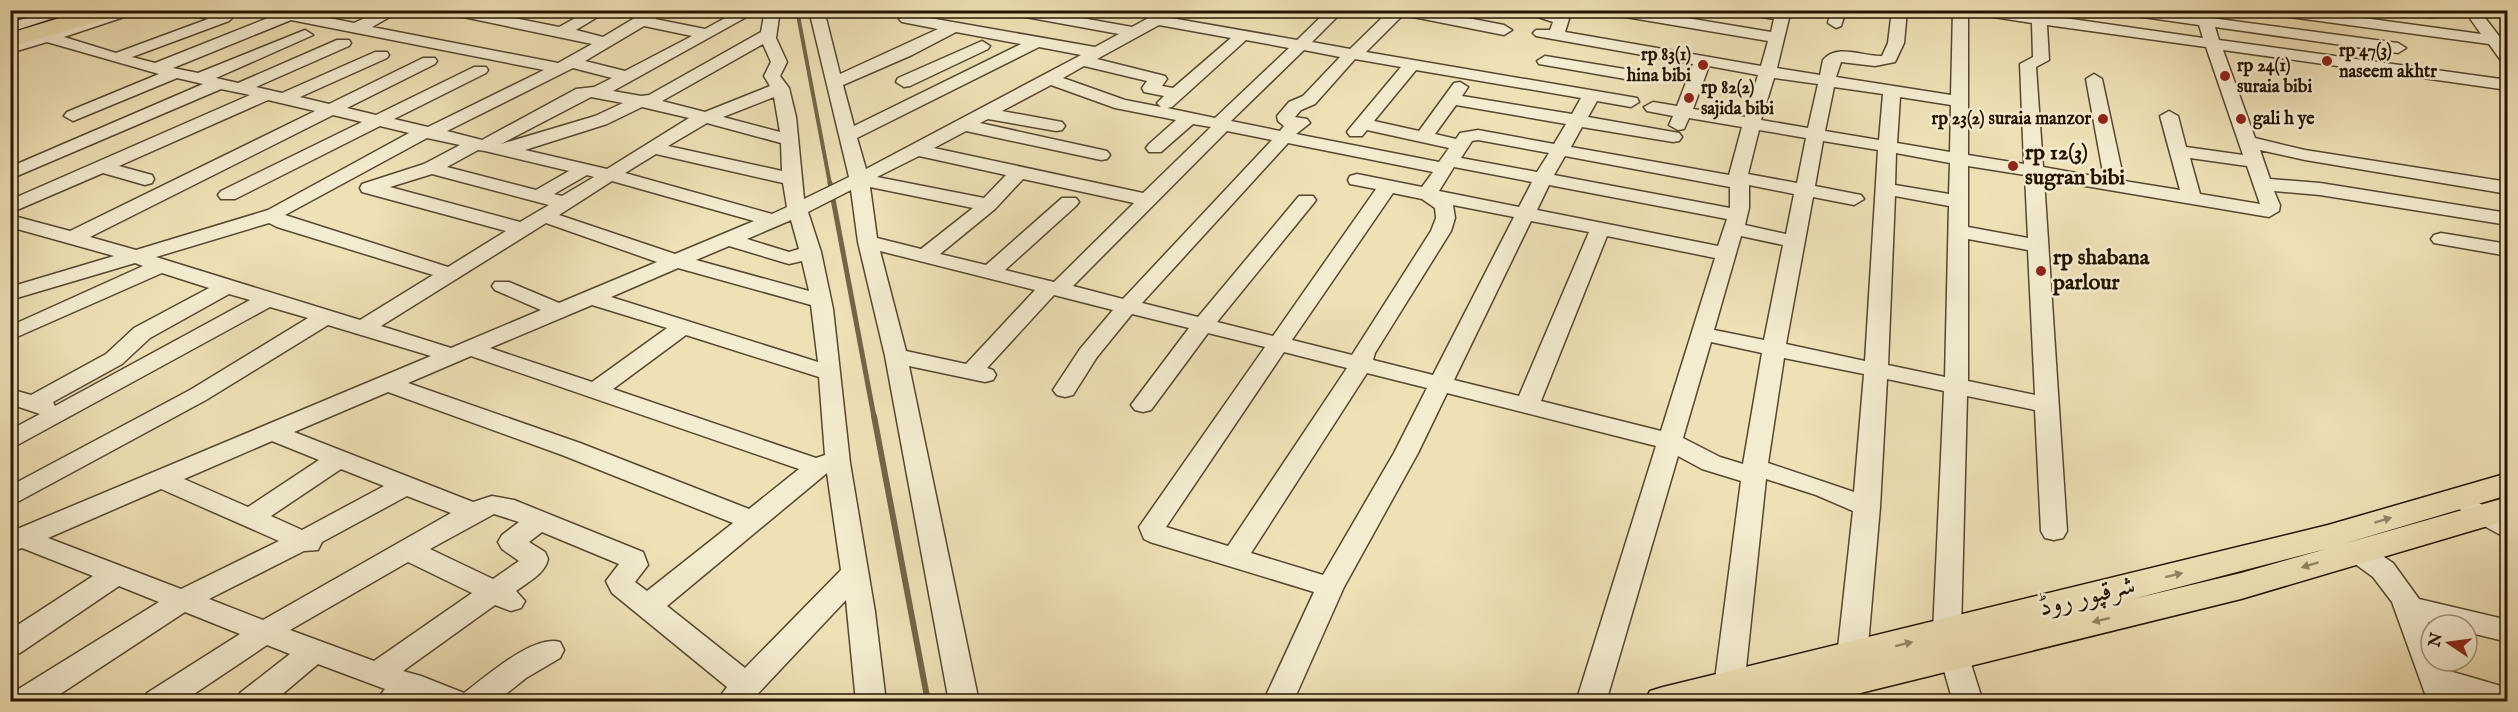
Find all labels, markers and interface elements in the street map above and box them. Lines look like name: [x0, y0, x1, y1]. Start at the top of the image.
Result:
place label: rp 47(3) naseem akhtr: [2339, 40, 2437, 84]
place label: rp 83(1) hina bibi: [1626, 44, 1691, 88]
marker: rp 47(3) naseem akhtr: [2320, 54, 2334, 68]
place label: rp 24(1) suraia bibi: [2237, 55, 2312, 99]
marker: rp 83(1) hina bibi: [1696, 58, 1710, 72]
marker: rp 24(1) suraia bibi: [2218, 69, 2232, 83]
place label: rp 82(2) sajida bibi: [1701, 77, 1774, 121]
marker: rp 82(2) sajida bibi: [1682, 91, 1696, 105]
place label: rp 23(2) suraia manzor: [1932, 108, 2091, 131]
place label: gali h ye: [2253, 108, 2315, 131]
marker: rp 23(2) suraia manzor: [2096, 112, 2110, 126]
marker: gali h ye: [2234, 112, 2248, 126]
place label: rp 12(3) sugran bibi: [2025, 139, 2125, 192]
marker: rp 12(3) sugran bibi: [2006, 159, 2020, 173]
place label: rp shabana parlour: [2052, 244, 2150, 297]
marker: rp shabana parlour: [2034, 264, 2048, 278]
one-way arrow: [2374, 515, 2392, 524]
one-way arrow: [2301, 561, 2319, 570]
street label: شرقپور روڈ: [2035, 569, 2139, 625]
one-way arrow: [2165, 570, 2184, 580]
north arrow: [2419, 613, 2479, 673]
one-way arrow: [2092, 615, 2110, 625]
text: N: [2425, 631, 2448, 650]
one-way arrow: [1895, 638, 1913, 648]

